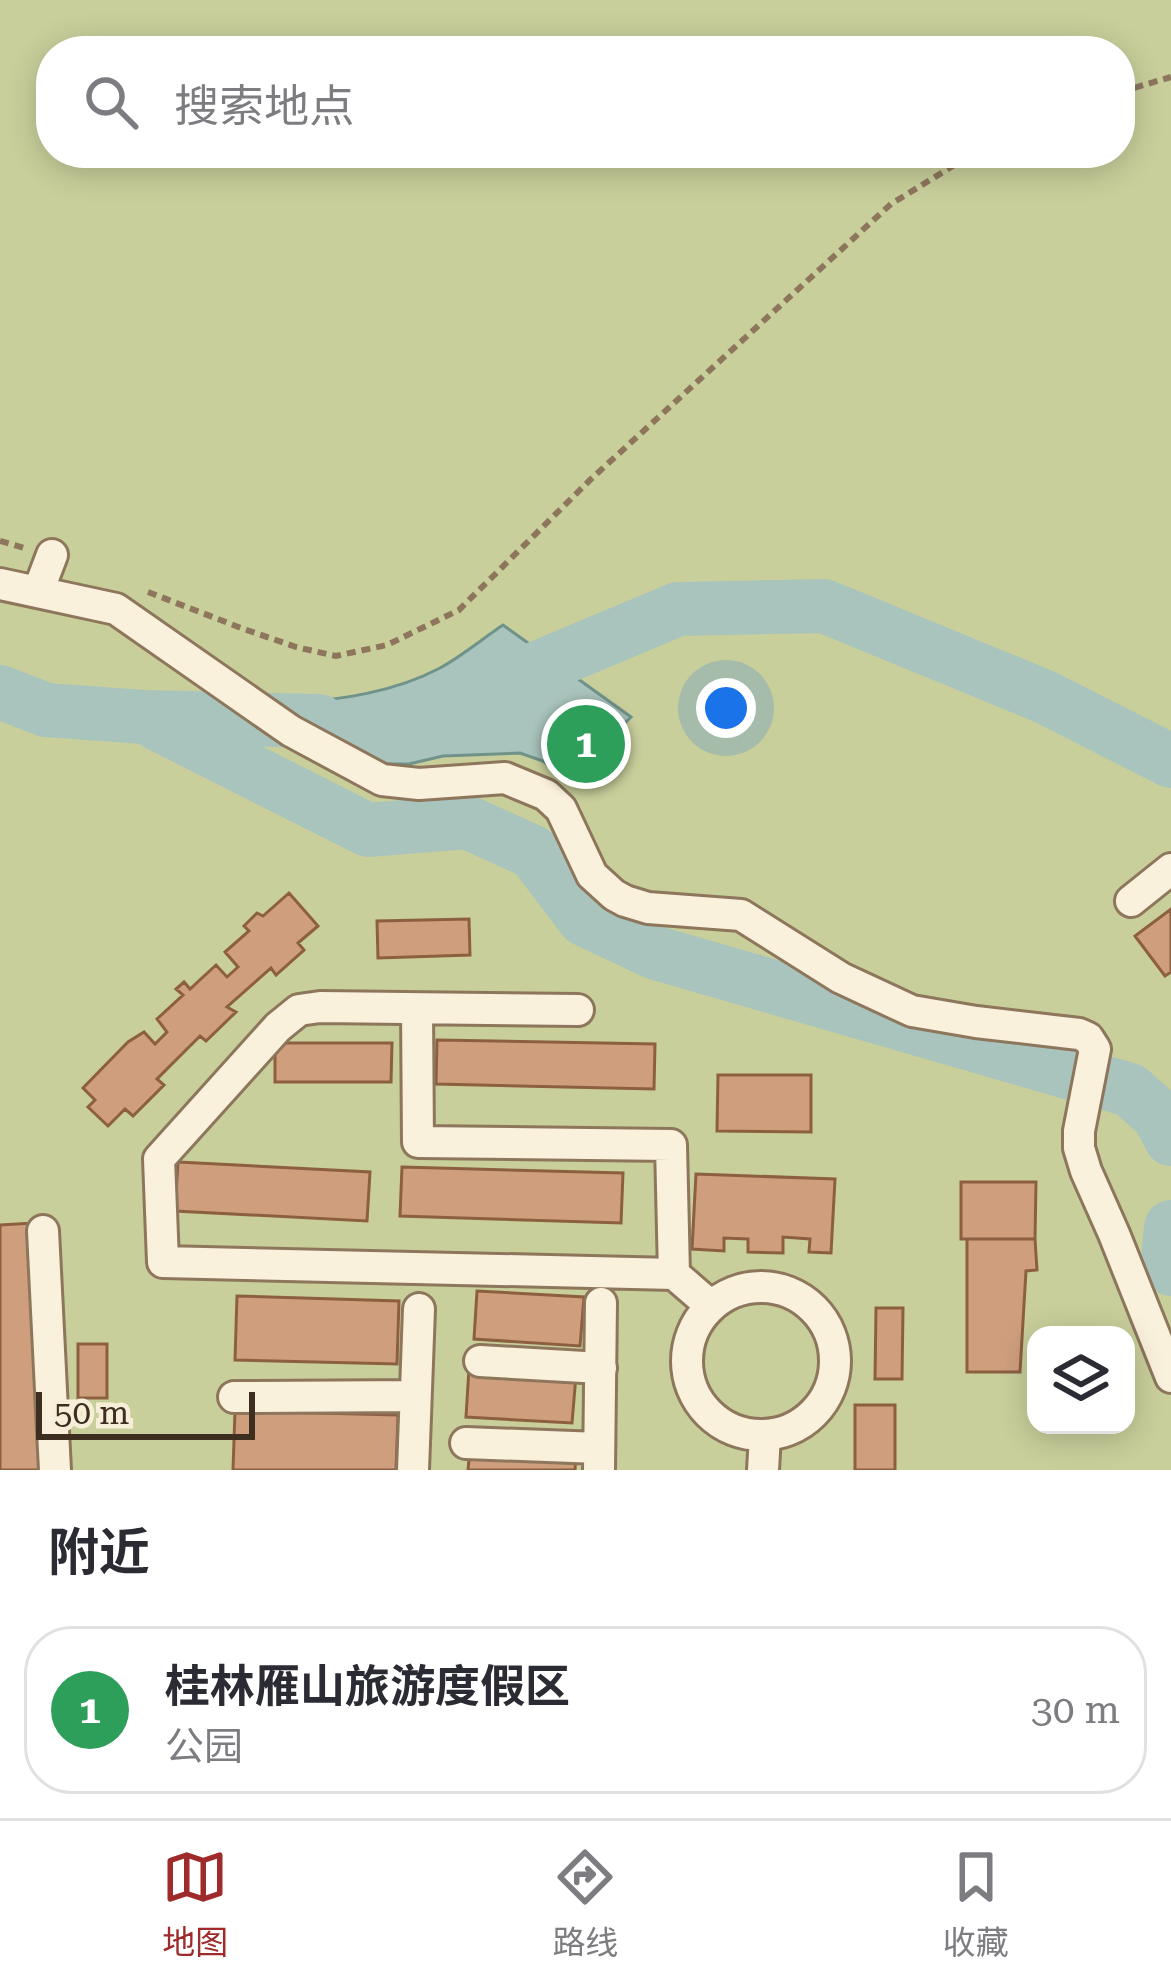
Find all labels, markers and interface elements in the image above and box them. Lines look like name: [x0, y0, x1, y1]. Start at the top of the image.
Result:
search box: [36, 36, 1135, 168]
icon: search: [78, 69, 144, 135]
text: 搜索地点: [174, 80, 354, 133]
your location: [696, 678, 756, 738]
pin: 1: [547, 699, 625, 789]
map controls: [1027, 1326, 1135, 1434]
button: layers: [1027, 1326, 1135, 1434]
scale bar: [36, 1386, 255, 1439]
text: 50 m: [54, 1393, 129, 1432]
text: 附近: [48, 1523, 150, 1582]
text: 桂林雁山旅游度假区: [165, 1660, 570, 1713]
text: 1: [79, 1687, 101, 1733]
text: 30 m: [1031, 1687, 1120, 1733]
text: 公园: [165, 1724, 243, 1770]
tab: 地图: [162, 1844, 228, 1964]
tab: 路线: [552, 1844, 618, 1964]
tab: 收藏: [943, 1844, 1009, 1964]

